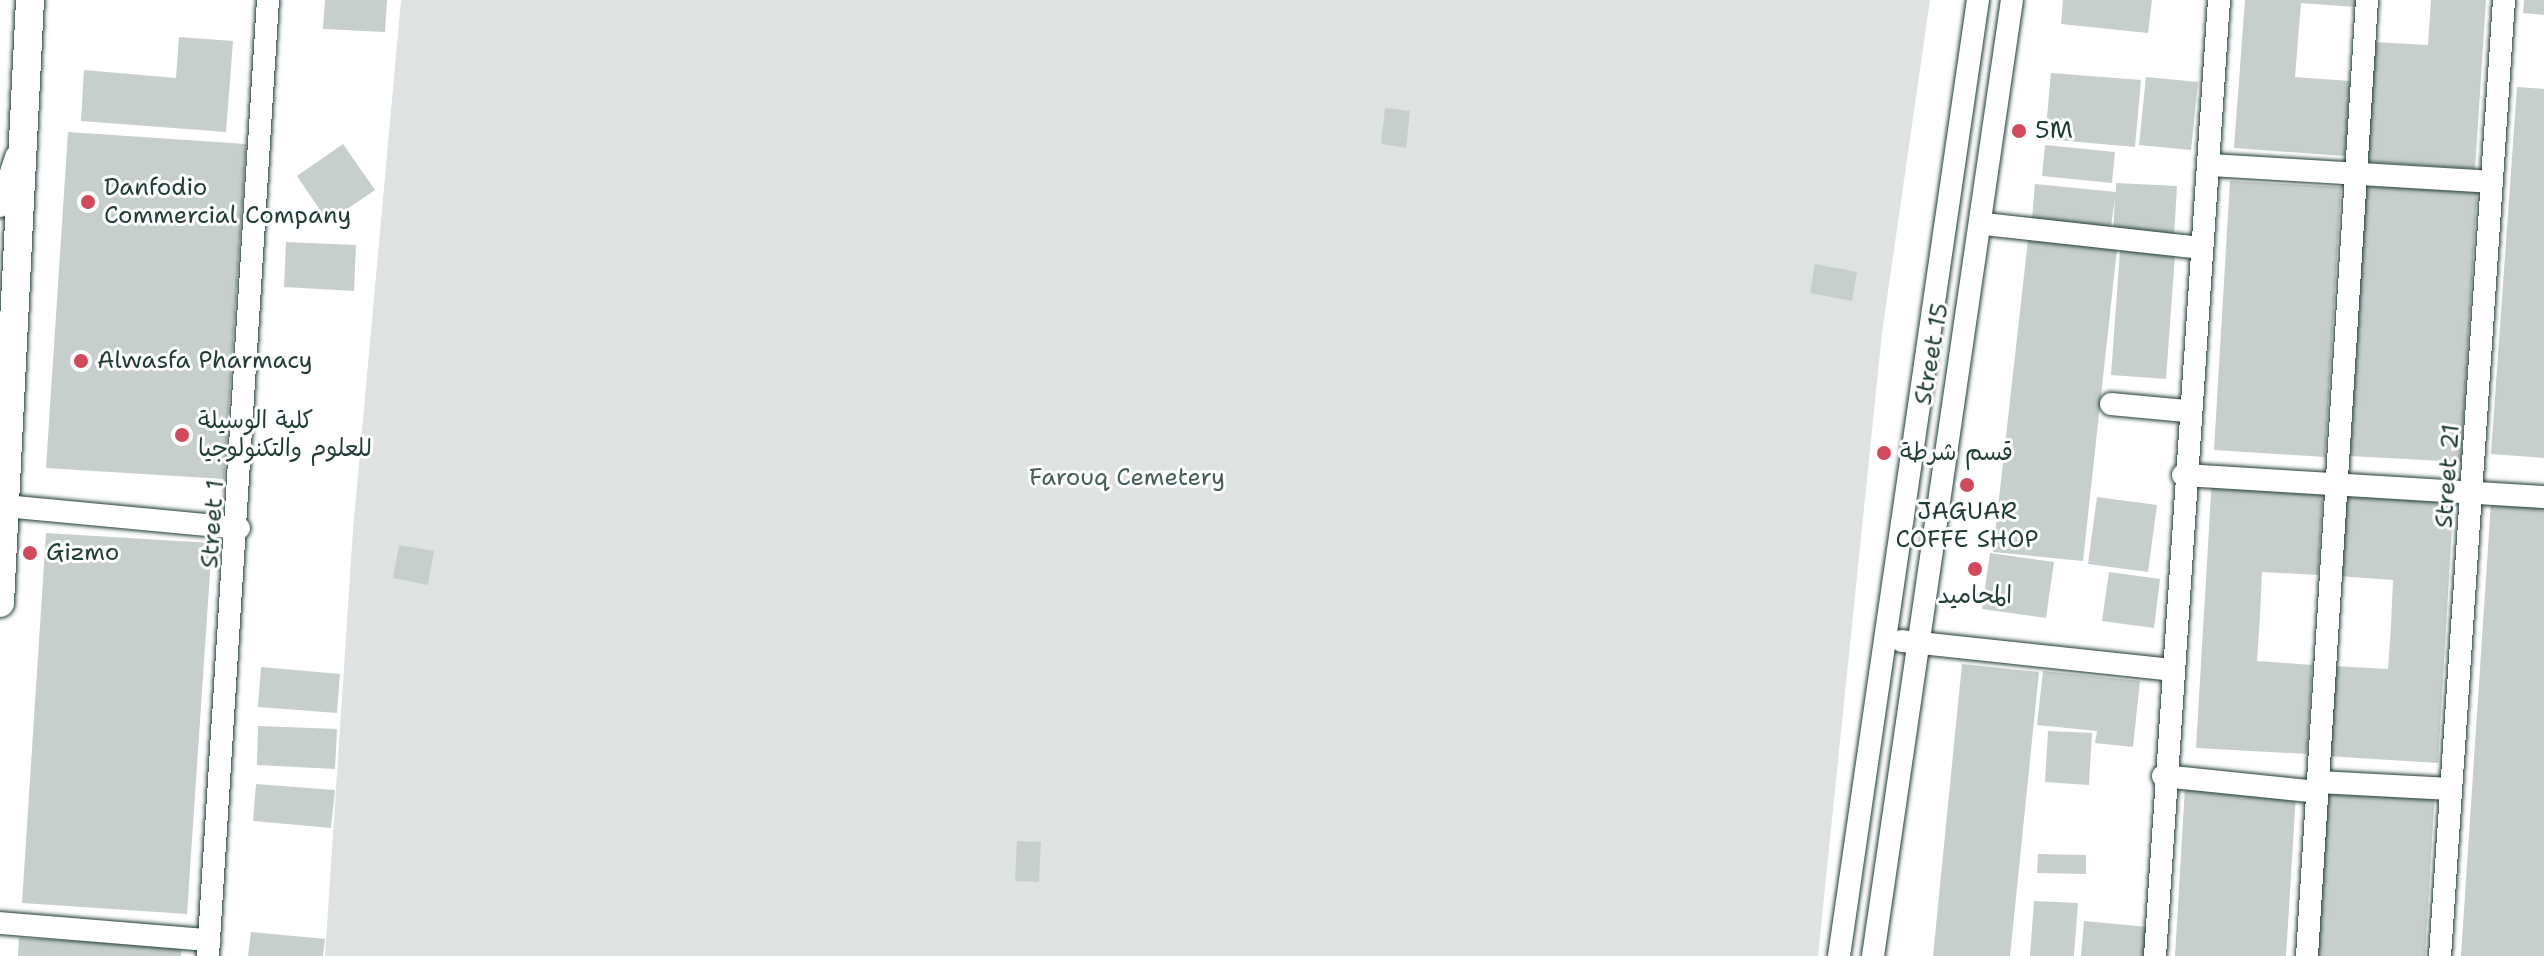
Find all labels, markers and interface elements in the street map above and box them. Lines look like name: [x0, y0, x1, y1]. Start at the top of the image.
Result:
place label: 5M: [2035, 117, 2073, 145]
marker: 5M: [2010, 122, 2028, 140]
place label: Danfodio Commercial Company: [104, 174, 351, 230]
marker: Danfodio Commercial Company: [79, 193, 97, 211]
street label: Street 15: [1909, 301, 1955, 407]
place label: Alwasfa Pharmacy: [97, 347, 313, 375]
marker: Alwasfa Pharmacy: [72, 352, 90, 370]
place label: كلية الوسيلة للعلوم والتكنولوجيا: [198, 407, 372, 463]
street label: Street 21: [2430, 423, 2466, 529]
marker: كلية الوسيلة للعلوم والتكنولوجيا: [173, 426, 191, 444]
place label: قسم شرطة: [1900, 439, 2013, 467]
marker: قسم شرطة: [1875, 444, 1893, 462]
park label: Farouq Cemetery: [1029, 464, 1225, 492]
marker: JAGUAR COFFE SHOP: [1958, 476, 1976, 494]
street label: Street 1: [196, 479, 230, 569]
place label: JAGUAR COFFE SHOP: [1896, 498, 2038, 554]
place label: Gizmo: [46, 539, 119, 567]
marker: Gizmo: [21, 544, 39, 562]
marker: المحاميد: [1966, 560, 1984, 578]
place label: المحاميد: [1938, 582, 2012, 610]

